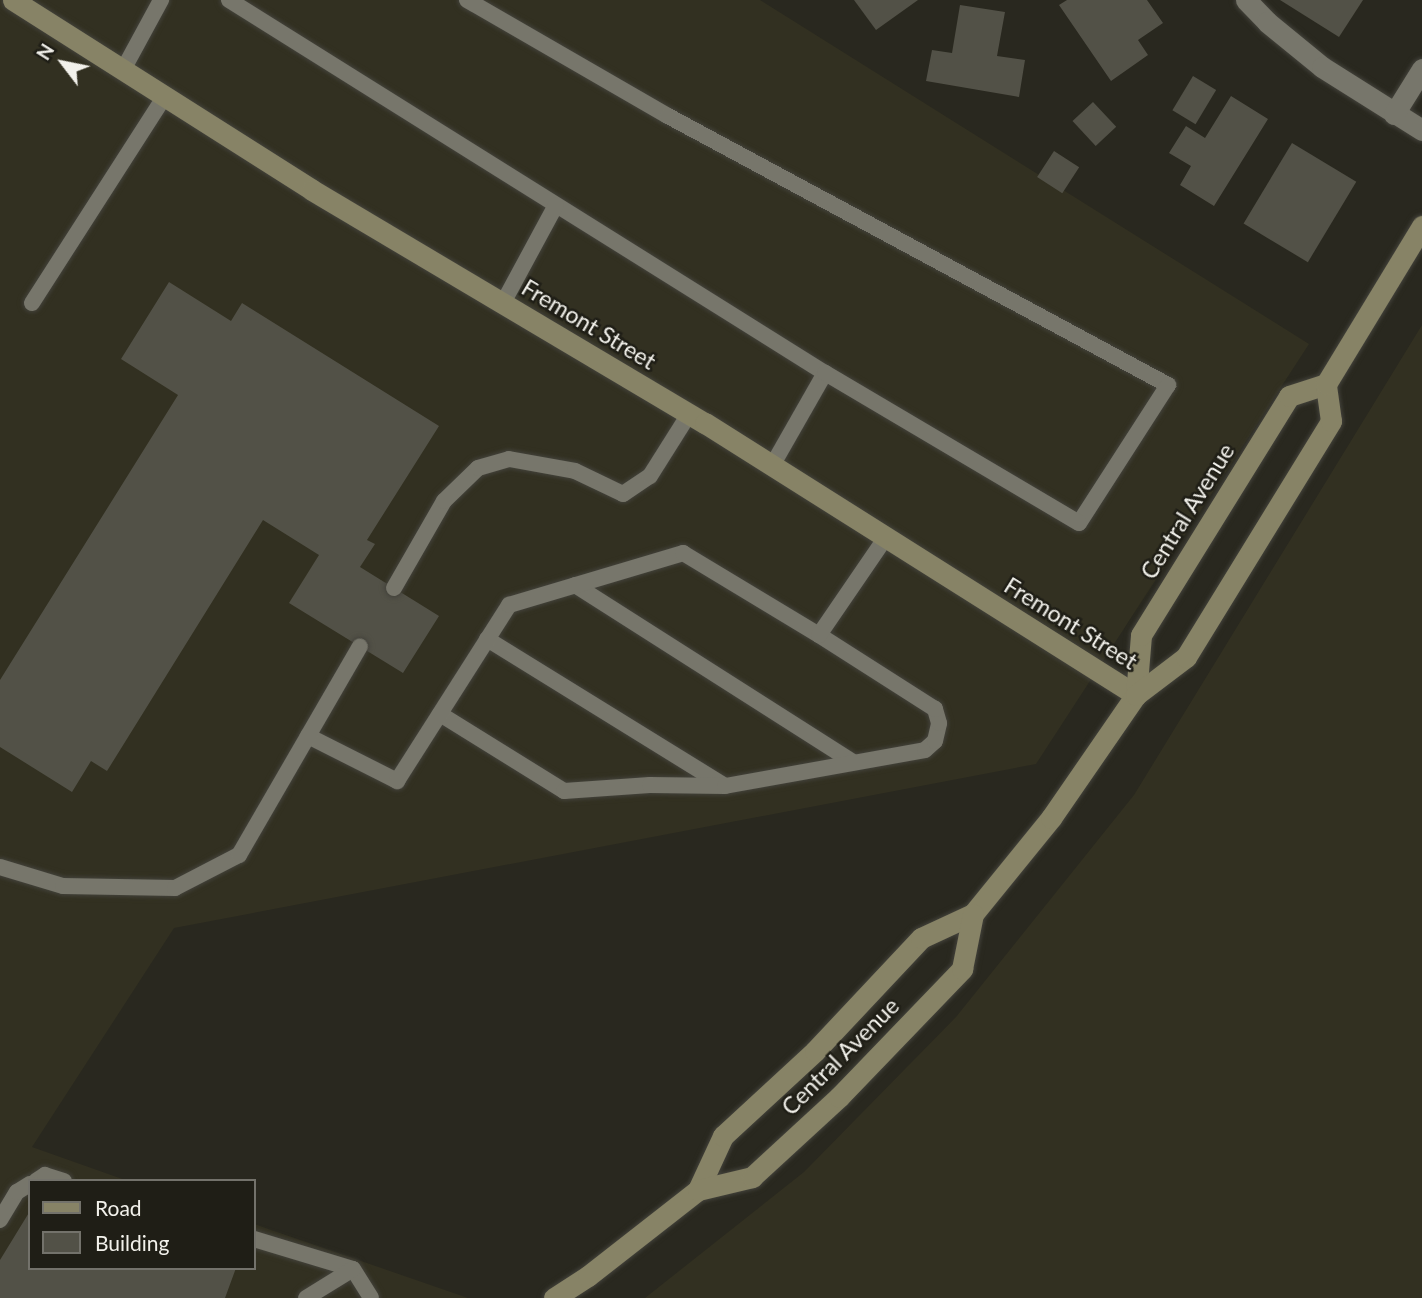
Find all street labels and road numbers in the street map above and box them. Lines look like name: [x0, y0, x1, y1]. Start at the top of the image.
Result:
street label: Fremont Street: [517, 273, 661, 375]
street label: Central Avenue: [1134, 438, 1240, 584]
street label: Fremont Street: [999, 571, 1143, 675]
street label: Central Avenue: [775, 991, 905, 1121]

